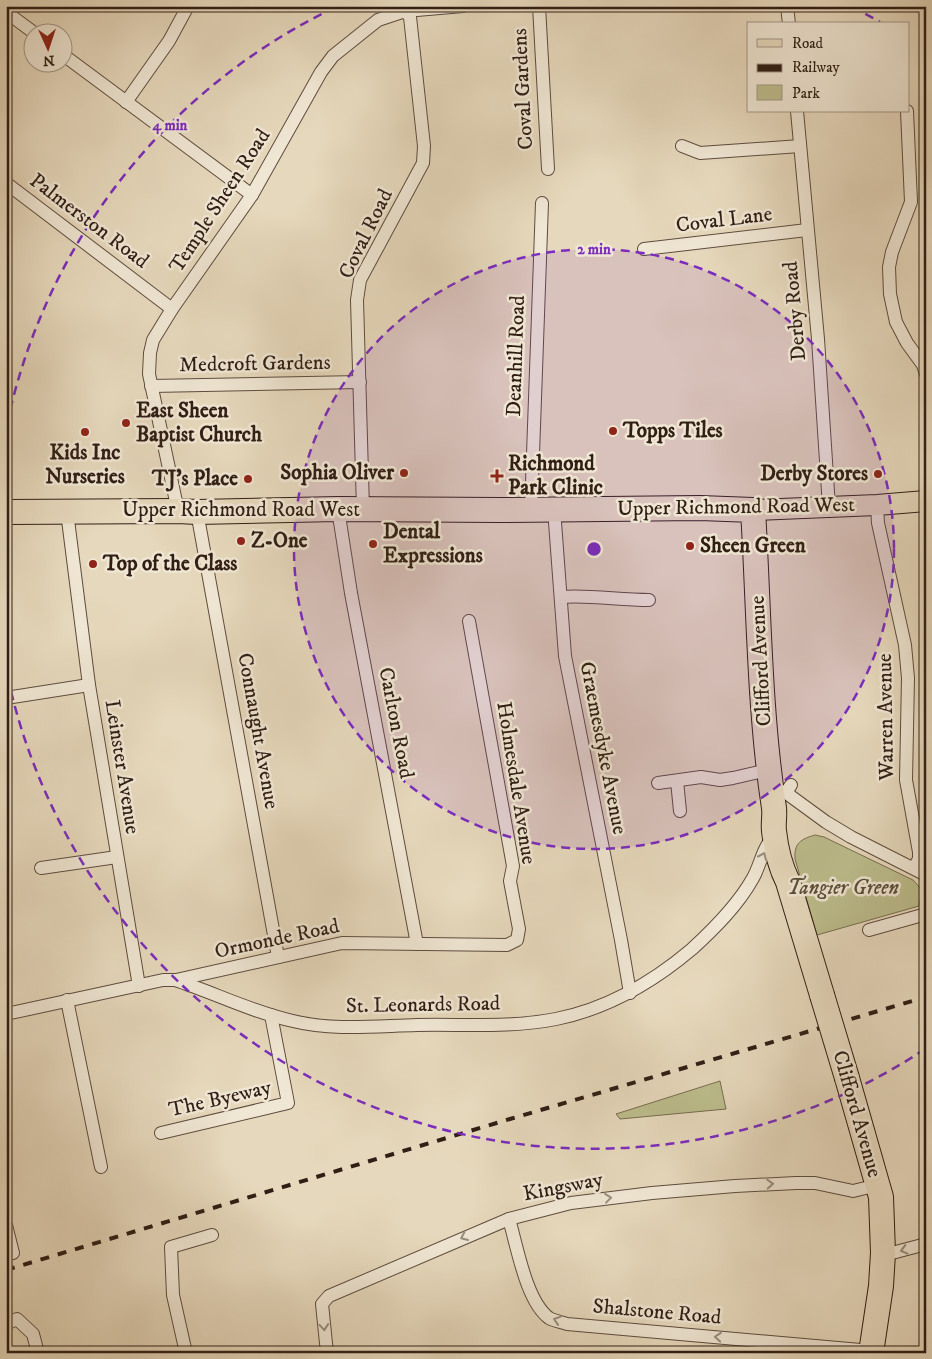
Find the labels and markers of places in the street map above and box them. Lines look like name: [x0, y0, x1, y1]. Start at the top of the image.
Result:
place label: East Sheen Baptist Church: [136, 398, 263, 448]
marker: East Sheen Baptist Church: [120, 417, 132, 429]
place label: Topps Tiles: [622, 418, 723, 444]
marker: Topps Tiles: [607, 425, 619, 437]
marker: Kids Inc Nurseries: [79, 426, 91, 438]
place label: Kids Inc Nurseries: [45, 440, 125, 490]
place label: Richmond Park Clinic: [508, 451, 603, 501]
place label: Sophia Oliver: [280, 460, 395, 486]
place label: Derby Stores: [760, 461, 868, 487]
place label: TJ’s Place: [151, 466, 238, 492]
marker: Sophia Oliver: [398, 467, 410, 479]
marker: Derby Stores: [872, 468, 884, 480]
marker: Richmond Park Clinic: [490, 469, 504, 483]
marker: TJ’s Place: [242, 473, 254, 485]
place label: Dental Expressions: [383, 519, 483, 569]
place label: Z-One: [251, 528, 308, 554]
place label: Sheen Green: [700, 533, 807, 559]
marker: Z-One: [235, 535, 247, 547]
marker: Dental Expressions: [367, 538, 379, 550]
centre of rings: [585, 540, 603, 558]
marker: Sheen Green: [684, 540, 696, 552]
place label: Top of the Class: [102, 551, 237, 577]
marker: Top of the Class: [87, 558, 99, 570]

